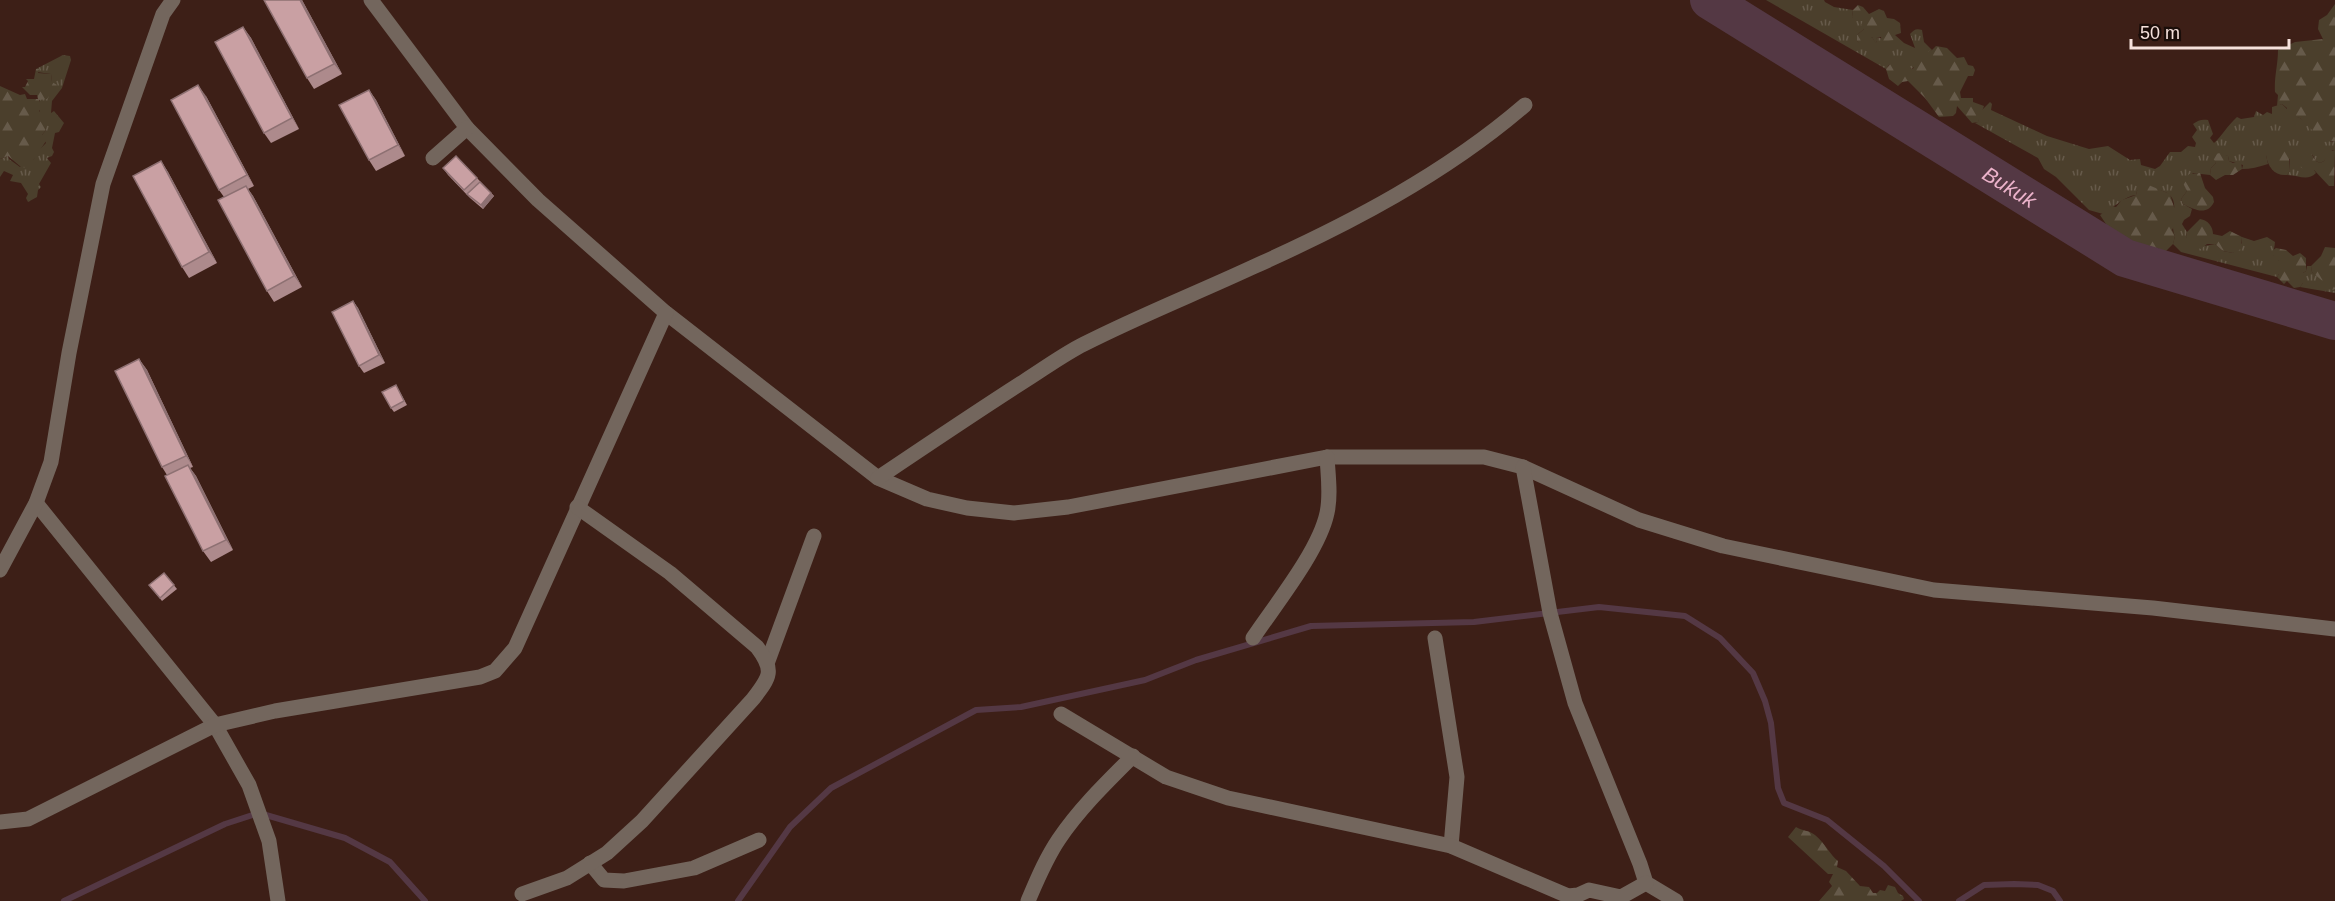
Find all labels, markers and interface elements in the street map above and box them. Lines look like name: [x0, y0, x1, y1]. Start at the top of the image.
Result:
scale bar: [2131, 12, 2288, 50]
text: 50 m: [2140, 23, 2180, 43]
water label: Bukuk: [1979, 161, 2042, 213]

